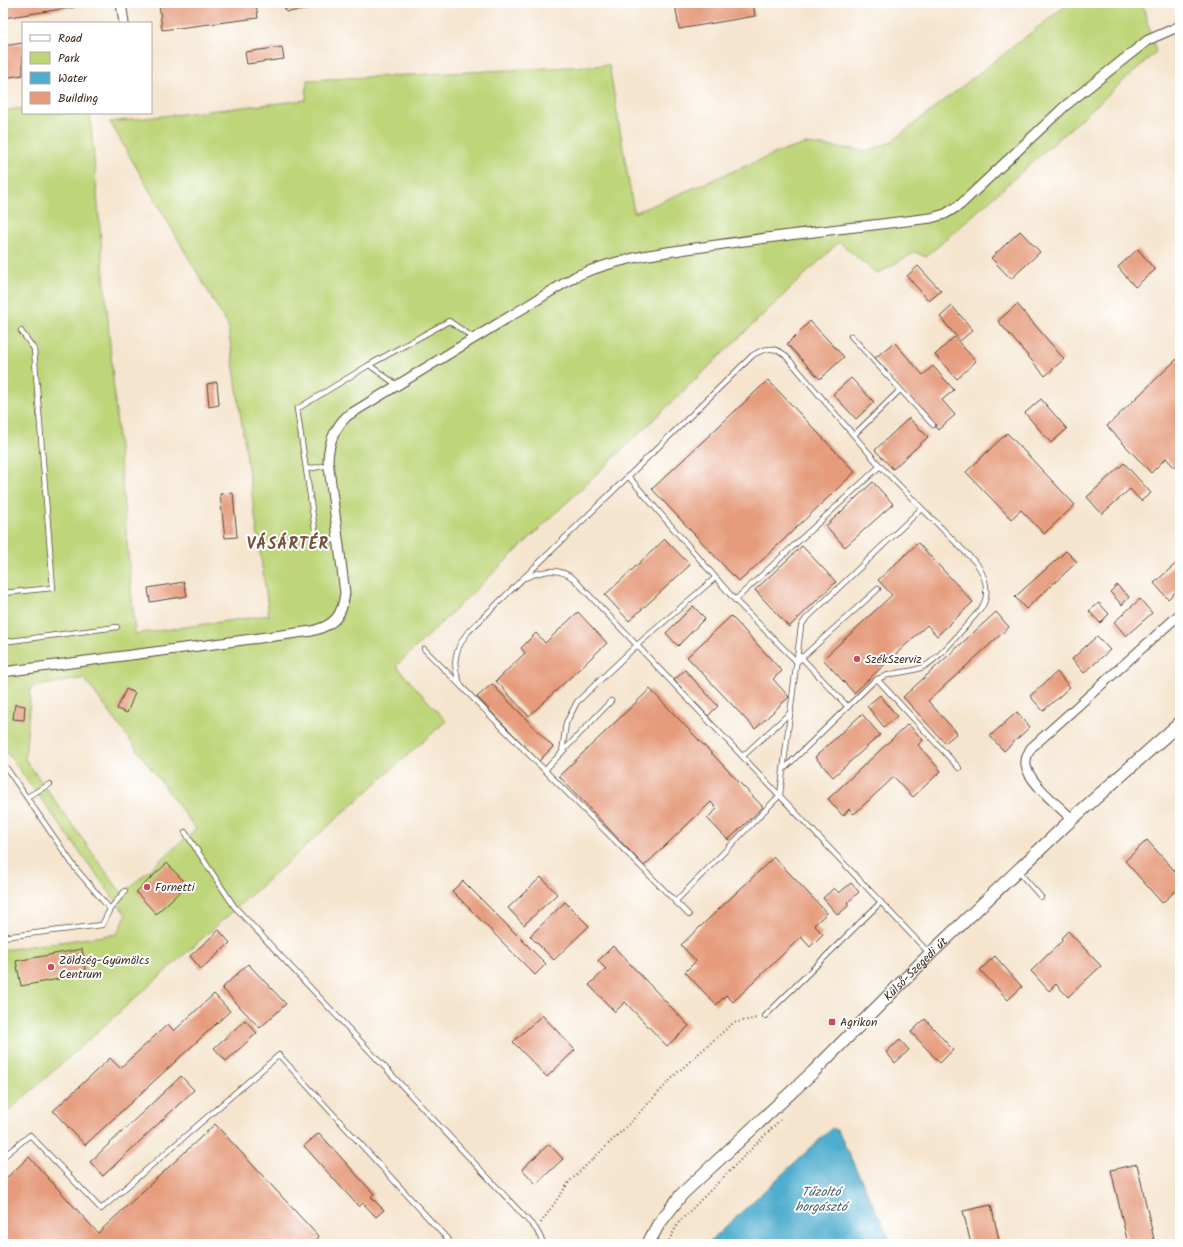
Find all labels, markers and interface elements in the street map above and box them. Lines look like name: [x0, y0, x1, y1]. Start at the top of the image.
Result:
legend: [22, 22, 152, 114]
text: Road: [58, 29, 83, 48]
text: Park: [58, 49, 80, 68]
text: Water: [58, 69, 88, 88]
text: Building: [58, 89, 98, 108]
district label: VÁSÁRTÉR: [247, 532, 329, 557]
place label: SzékSzerviz: [865, 650, 922, 669]
marker: SzékSzerviz: [852, 654, 862, 664]
place label: Fornetti: [155, 878, 196, 897]
marker: Fornetti: [142, 882, 152, 892]
street label: Külső-Szegedi út: [879, 932, 952, 1005]
place label: Zöldség-Gyümölcs Centrum: [59, 951, 149, 984]
marker: Zöldség-Gyümölcs Centrum: [46, 962, 56, 972]
place label: Agrikon: [840, 1013, 877, 1032]
marker: Agrikon: [827, 1017, 837, 1027]
water label: Tűzoltó horgásztó: [795, 1182, 850, 1218]

